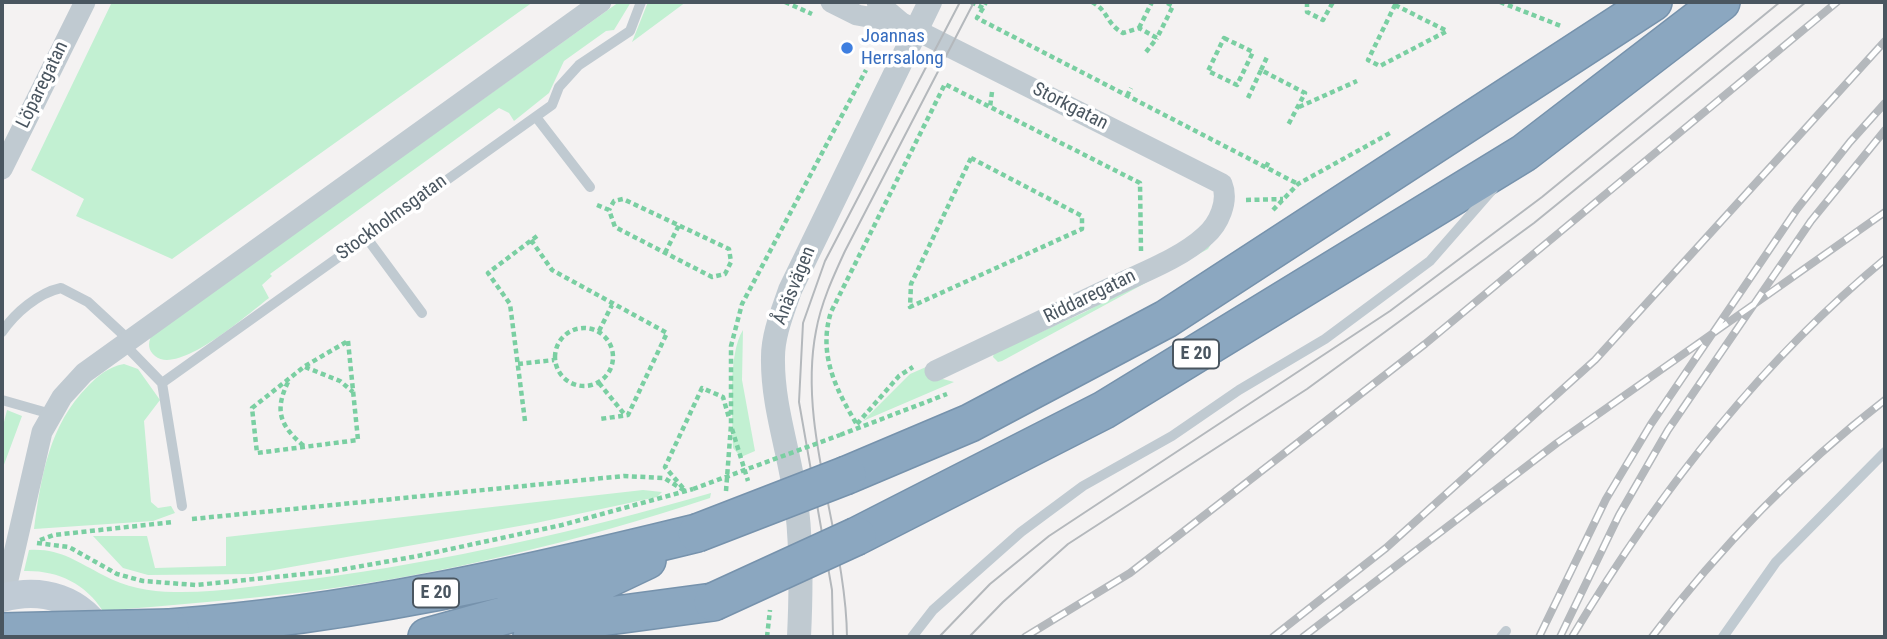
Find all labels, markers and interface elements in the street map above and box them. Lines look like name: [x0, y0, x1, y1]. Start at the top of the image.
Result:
place label: Joannas Herrsalong: [861, 26, 944, 70]
street label: Löparegatan: [12, 38, 74, 132]
marker: Joannas Herrsalong: [839, 40, 855, 56]
street label: Storkgatan: [1029, 78, 1111, 136]
street label: Stockholmsgatan: [332, 170, 452, 266]
street label: Ånäsvägen: [769, 243, 821, 329]
street label: Riddaregatan: [1040, 265, 1140, 329]
road number: E 20: [1173, 340, 1219, 368]
road number: E 20: [413, 578, 459, 608]

